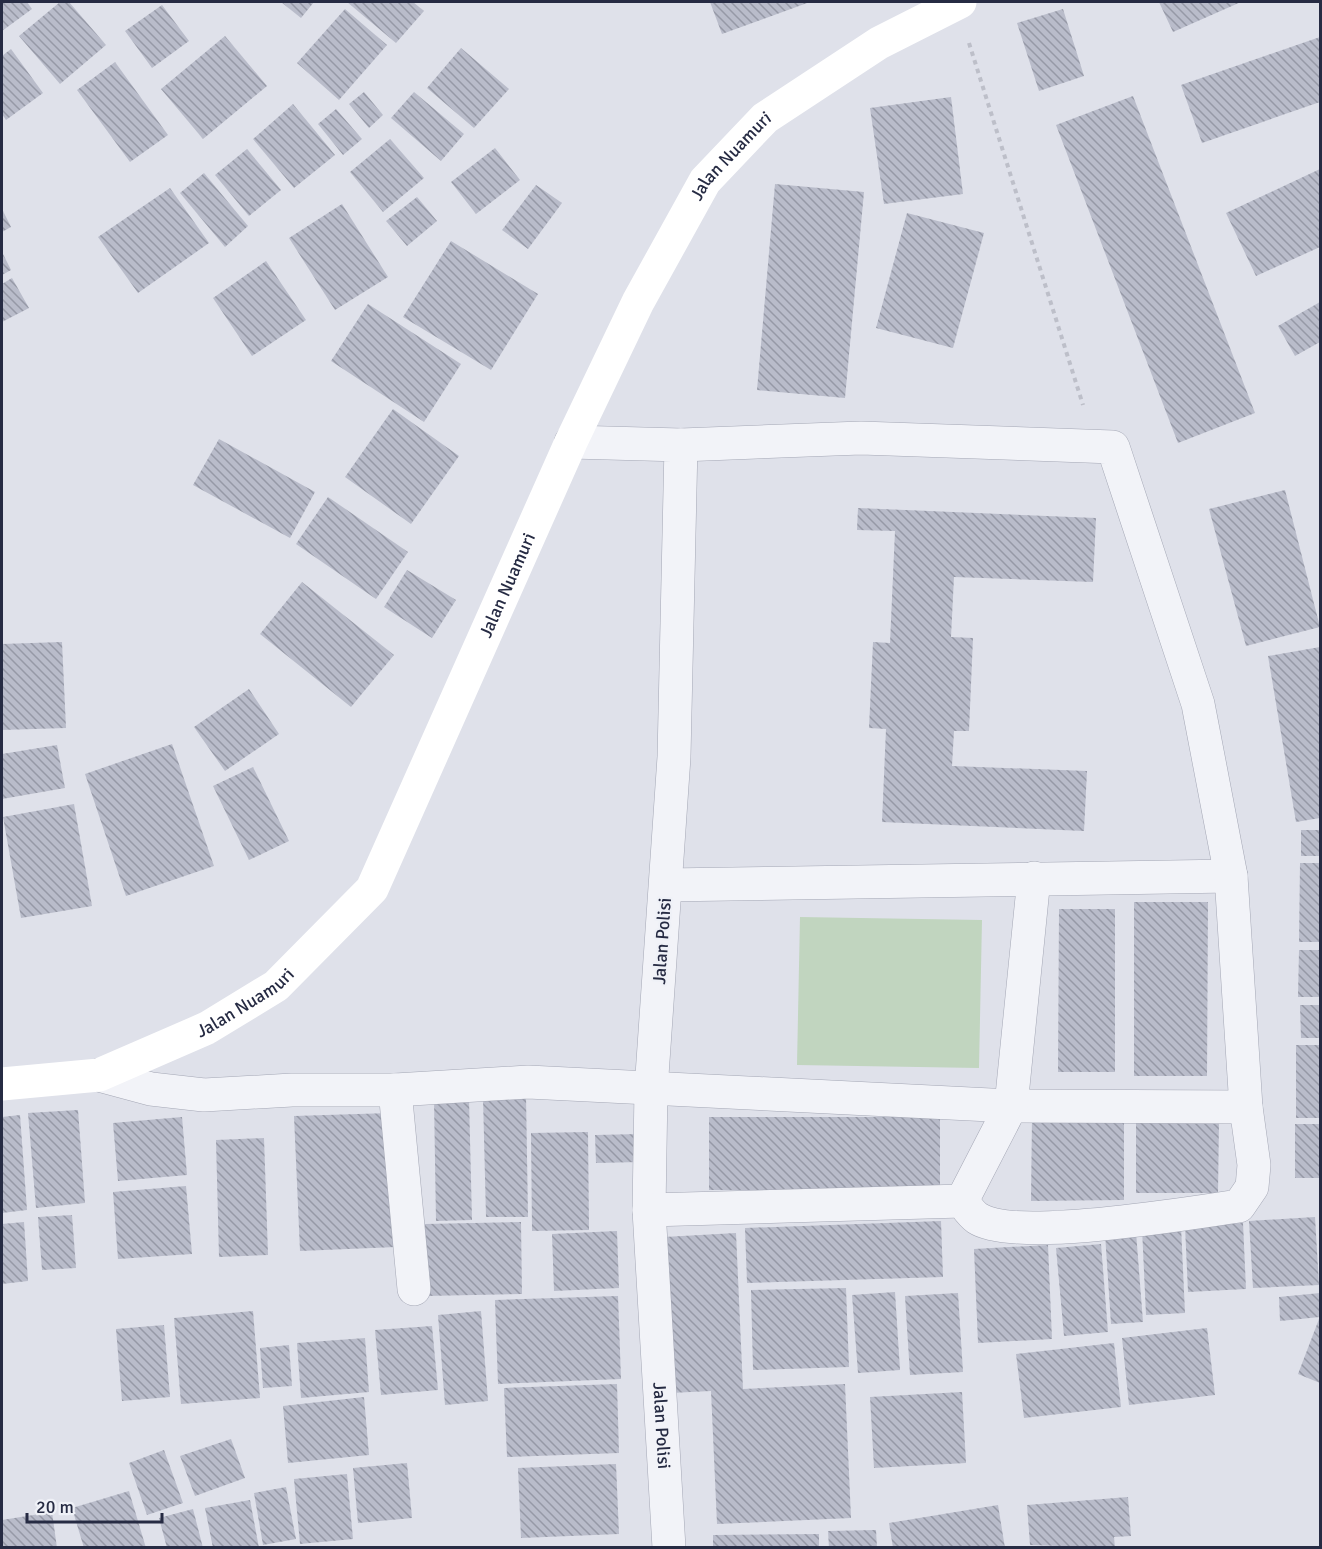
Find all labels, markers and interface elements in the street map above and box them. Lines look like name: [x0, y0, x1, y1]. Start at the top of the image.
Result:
street label: Jalan Nuamuri: [685, 106, 775, 204]
street label: Jalan Nuamuri: [474, 529, 540, 641]
street label: Jalan Polisi: [648, 897, 676, 985]
street label: Jalan Nuamuri: [193, 963, 299, 1042]
street label: Jalan Polisi: [648, 1382, 675, 1470]
scale bar: [27, 1486, 162, 1524]
text: 20 m: [36, 1496, 74, 1518]

